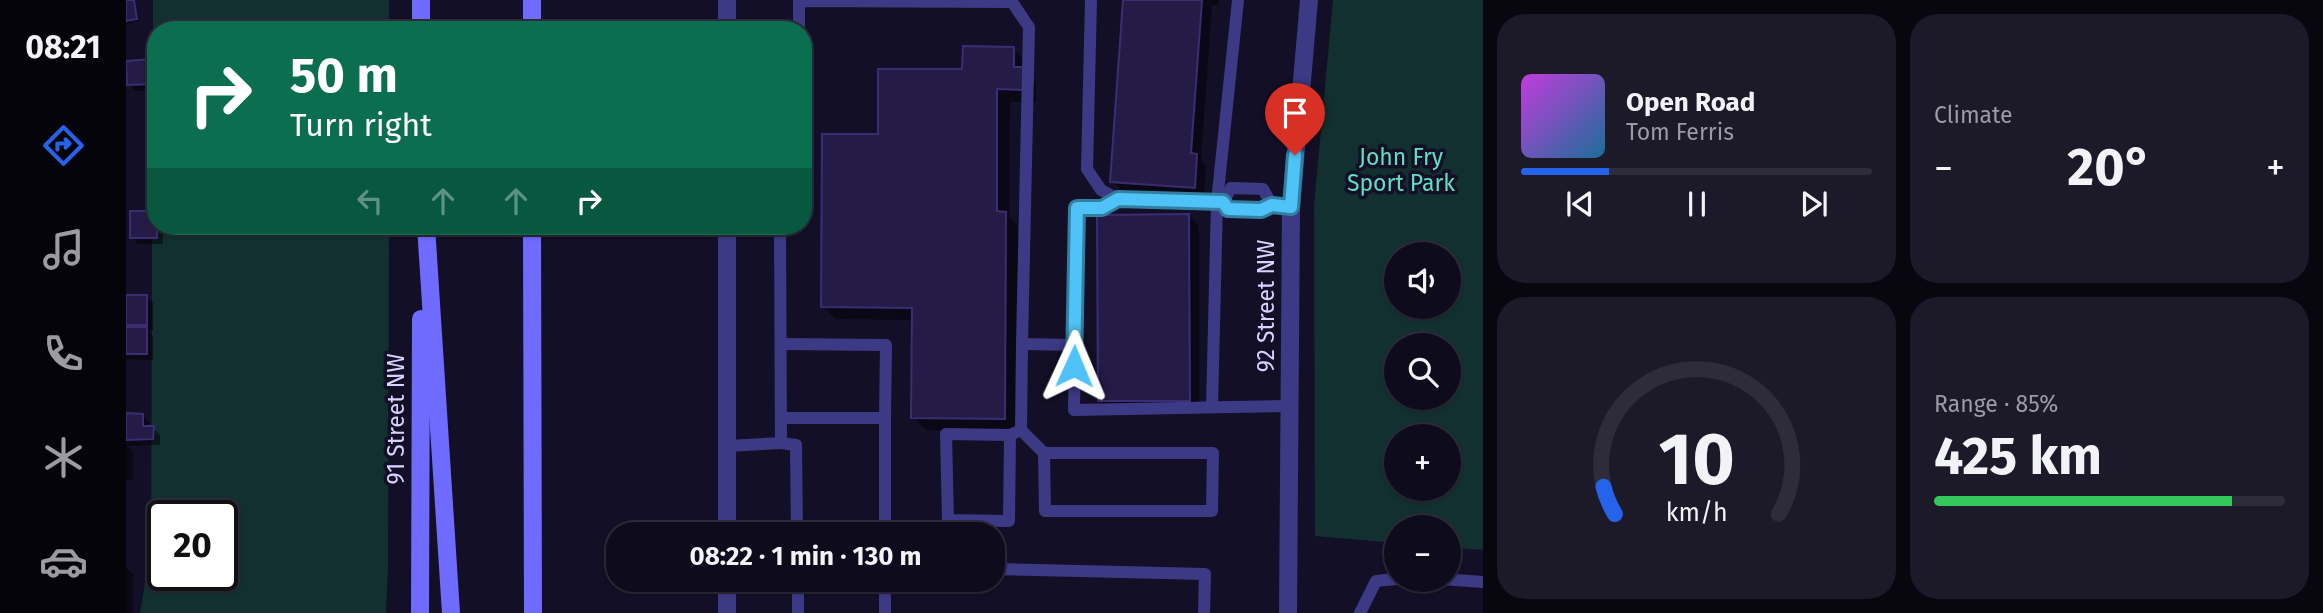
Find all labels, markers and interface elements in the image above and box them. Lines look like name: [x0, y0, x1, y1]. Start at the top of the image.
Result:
text: 08:21: [25, 28, 101, 66]
text: 50 m: [290, 46, 398, 105]
icon: right: [175, 49, 266, 140]
pin: [1265, 83, 1325, 155]
text: Open Road: [1626, 87, 1755, 118]
icon: arrive: [1276, 94, 1314, 132]
text: Climate: [1934, 101, 2013, 129]
text: Turn right: [290, 106, 432, 144]
text: Tom Ferris: [1626, 118, 1734, 146]
icon: directions: [39, 121, 88, 170]
text: 20°: [2067, 136, 2152, 199]
park label: John Fry Sport Park: [1347, 143, 1455, 197]
text: −: [1934, 145, 1953, 191]
text: +: [2266, 145, 2285, 191]
icon: left: [351, 182, 389, 220]
icon: ahead: [424, 182, 462, 220]
icon: ahead: [497, 182, 535, 220]
icon: right: [570, 182, 608, 220]
icon: previous: [1561, 185, 1599, 223]
icon: pause: [1678, 185, 1716, 223]
icon: next: [1795, 185, 1833, 223]
icon: music: [39, 225, 88, 274]
street label: 92 Street NW: [1252, 240, 1280, 372]
map controls: [1384, 242, 1461, 592]
button: sound: [1384, 242, 1461, 319]
icon: phone: [39, 329, 88, 378]
position arrow: [1037, 329, 1111, 403]
button: search: [1384, 333, 1461, 410]
street label: 91 Street NW: [382, 354, 410, 484]
text: Range · 85%: [1934, 390, 2058, 418]
text: 10: [1658, 416, 1735, 503]
button: +: [1384, 424, 1461, 501]
text: 425 km: [1934, 425, 2102, 488]
icon: climate: [39, 433, 88, 482]
text: km/h: [1666, 498, 1727, 528]
speed limit sign: 20: [147, 500, 238, 591]
button: −: [1384, 515, 1461, 592]
icon: car: [39, 537, 88, 586]
text: 08:22 · 1 min · 130 m: [689, 541, 922, 572]

